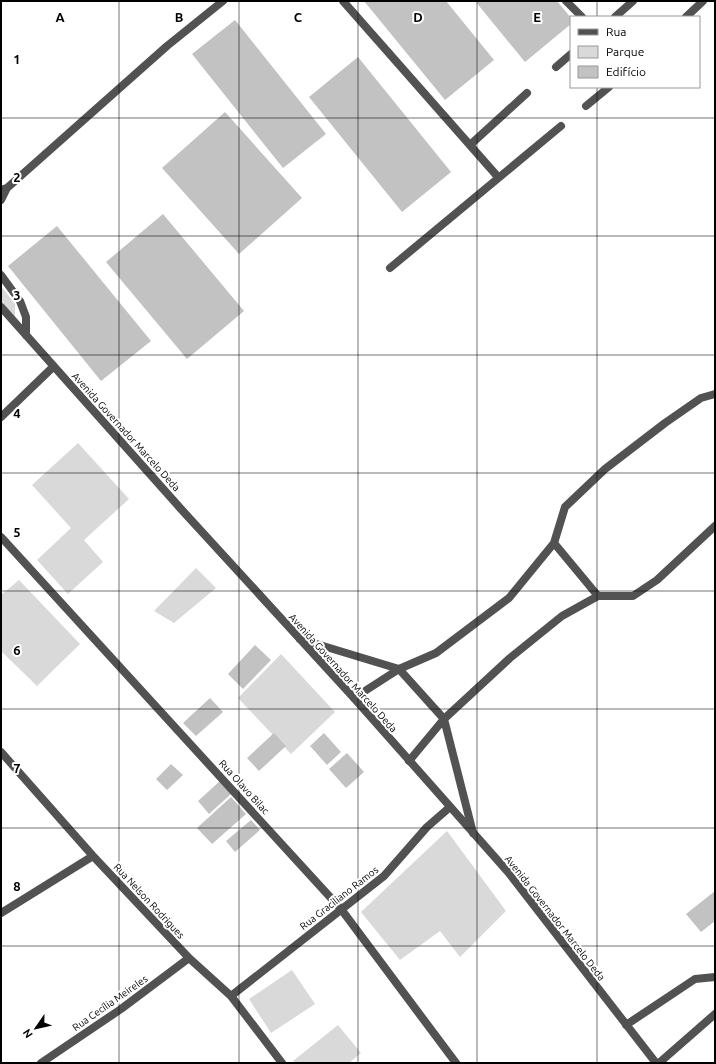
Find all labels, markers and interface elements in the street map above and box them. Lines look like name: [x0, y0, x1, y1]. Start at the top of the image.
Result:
text: A: [55, 10, 65, 24]
text: B: [175, 10, 184, 24]
text: C: [294, 10, 303, 24]
text: D: [413, 10, 423, 24]
text: E: [533, 10, 541, 24]
legend: [570, 16, 700, 88]
text: Rua: [606, 25, 627, 38]
text: Parque: [606, 45, 644, 58]
text: 1: [13, 52, 21, 66]
text: Edifício: [606, 65, 646, 78]
text: 2: [13, 170, 21, 184]
text: 3: [13, 288, 21, 302]
street label: Avenida Governador Marcelo Deda: [70, 371, 182, 493]
text: 4: [13, 406, 21, 420]
text: 5: [13, 525, 21, 539]
street label: Avenida Governador Marcelo Deda: [287, 612, 399, 734]
text: 6: [13, 643, 21, 657]
street label: Rua Olavo Bilac: [217, 758, 271, 817]
text: 7: [13, 761, 21, 775]
street label: Avenida Governador Marcelo Deda: [503, 853, 607, 983]
street label: Rua Nelson Rodrigues: [111, 861, 187, 941]
street label: Rua Graciliano Ramos: [298, 864, 380, 932]
text: 8: [13, 879, 21, 893]
street label: Rua Cecília Meireles: [70, 973, 150, 1033]
north arrow: [16, 1008, 56, 1048]
text: N: [20, 1027, 35, 1040]

